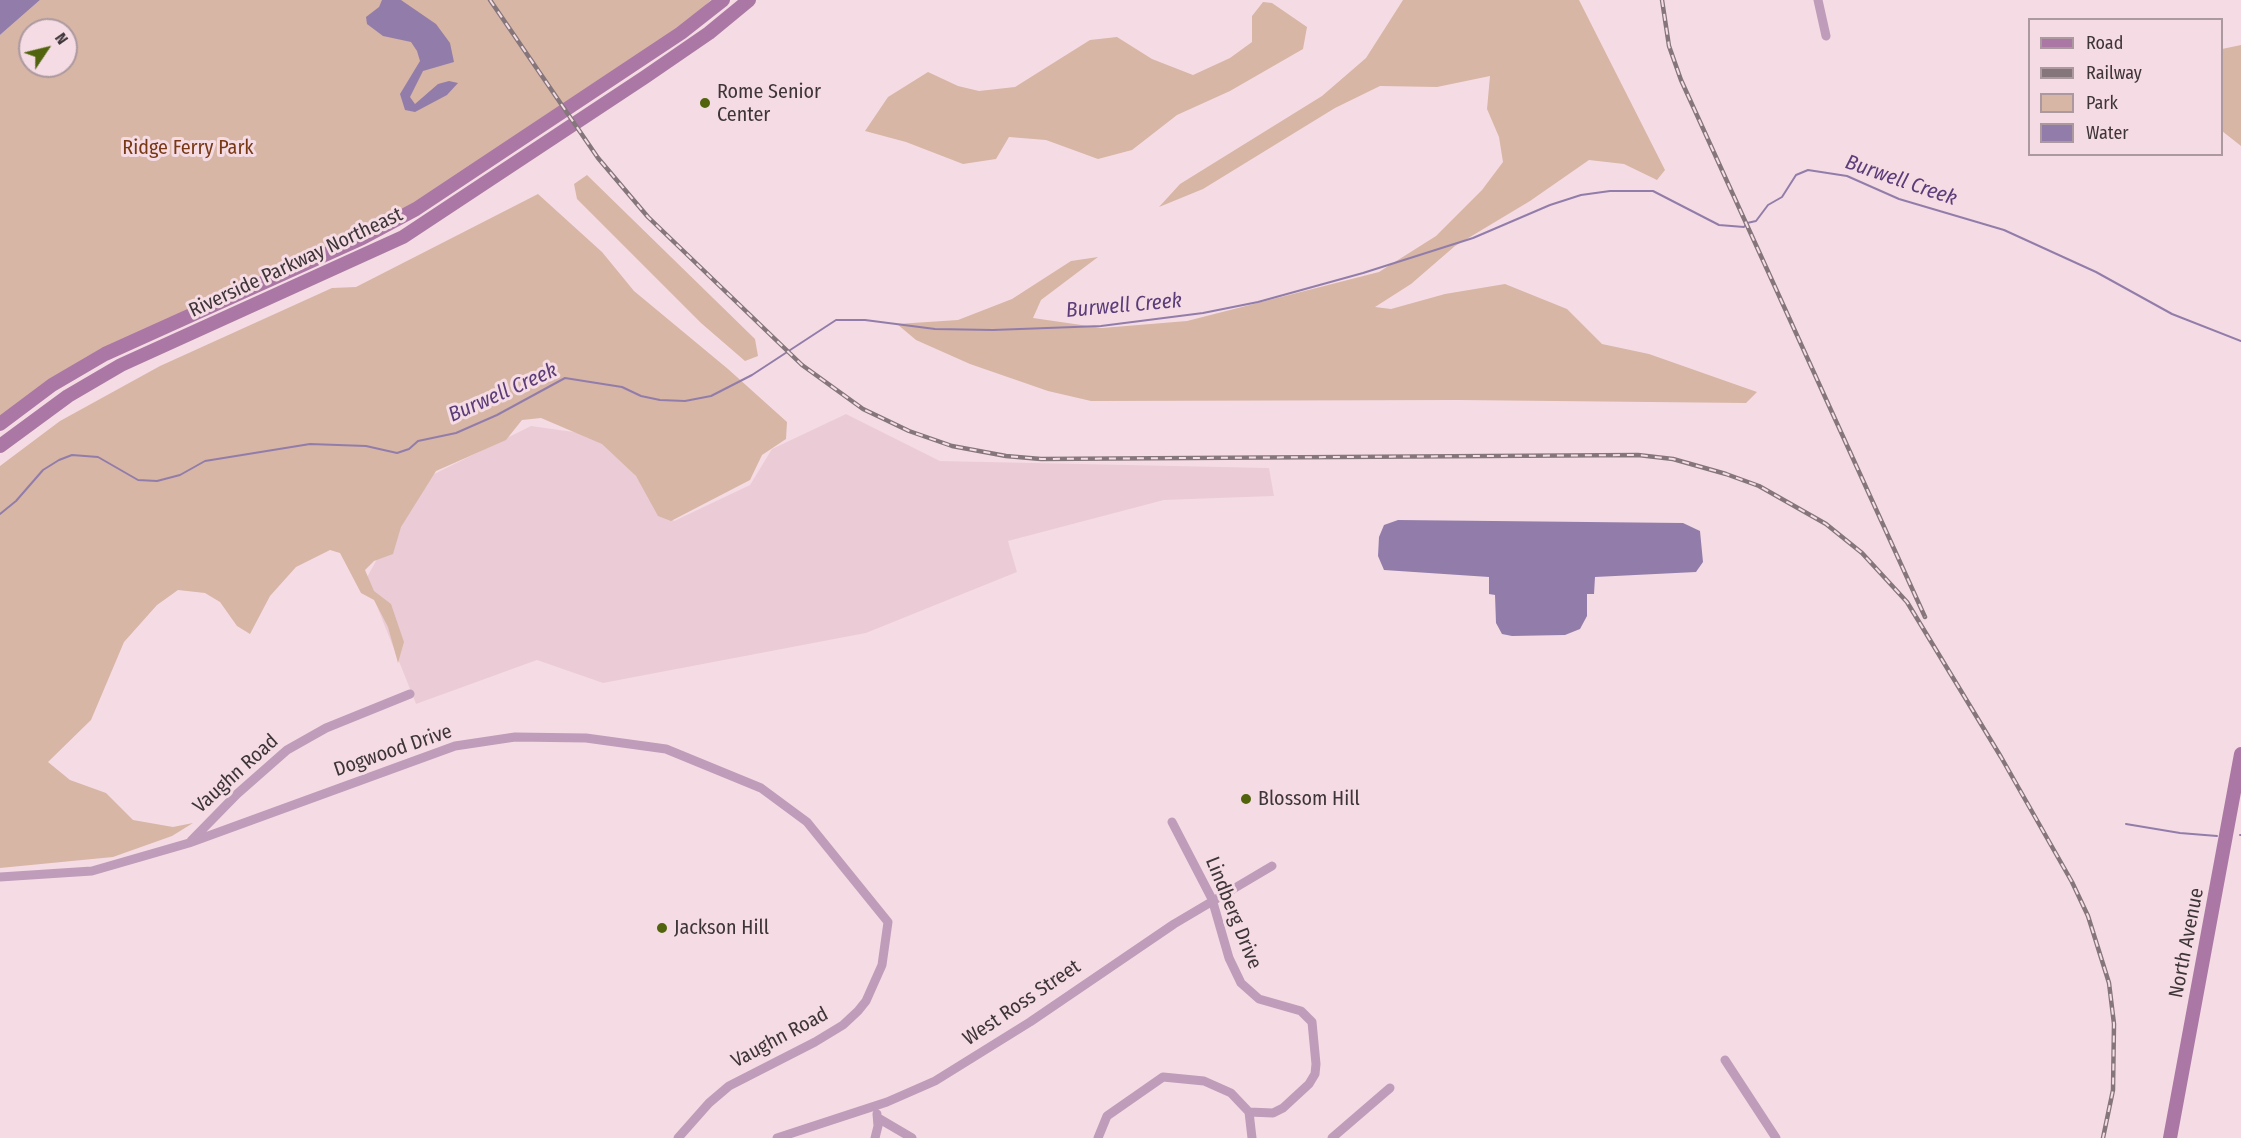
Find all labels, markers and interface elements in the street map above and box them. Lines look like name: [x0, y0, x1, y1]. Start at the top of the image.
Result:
north arrow: [18, 18, 78, 78]
legend: [2028, 18, 2223, 156]
text: N: [51, 29, 72, 48]
text: Road: [2086, 32, 2123, 54]
text: Railway: [2086, 62, 2142, 84]
place label: Rome Senior Center: [717, 80, 821, 127]
text: Park: [2086, 92, 2118, 114]
marker: Rome Senior Center: [698, 96, 712, 110]
text: Water: [2086, 122, 2129, 144]
park label: Ridge Ferry Park: [122, 136, 254, 160]
water label: Burwell Creek: [1842, 150, 1960, 212]
street label: Riverside Parkway Northeast: [185, 203, 407, 323]
water label: Burwell Creek: [1065, 288, 1183, 324]
water label: Burwell Creek: [445, 358, 561, 428]
street label: Dogwood Drive: [331, 720, 455, 782]
street label: Vaughn Road: [188, 730, 284, 818]
place label: Blossom Hill: [1258, 787, 1360, 811]
marker: Blossom Hill: [1239, 792, 1253, 806]
street label: Lindberg Drive: [1200, 853, 1266, 973]
street label: North Avenue: [2165, 886, 2209, 1000]
place label: Jackson Hill: [674, 916, 769, 940]
marker: Jackson Hill: [655, 921, 669, 935]
street label: West Ross Street: [959, 955, 1085, 1051]
street label: Vaughn Road: [727, 1002, 833, 1074]

